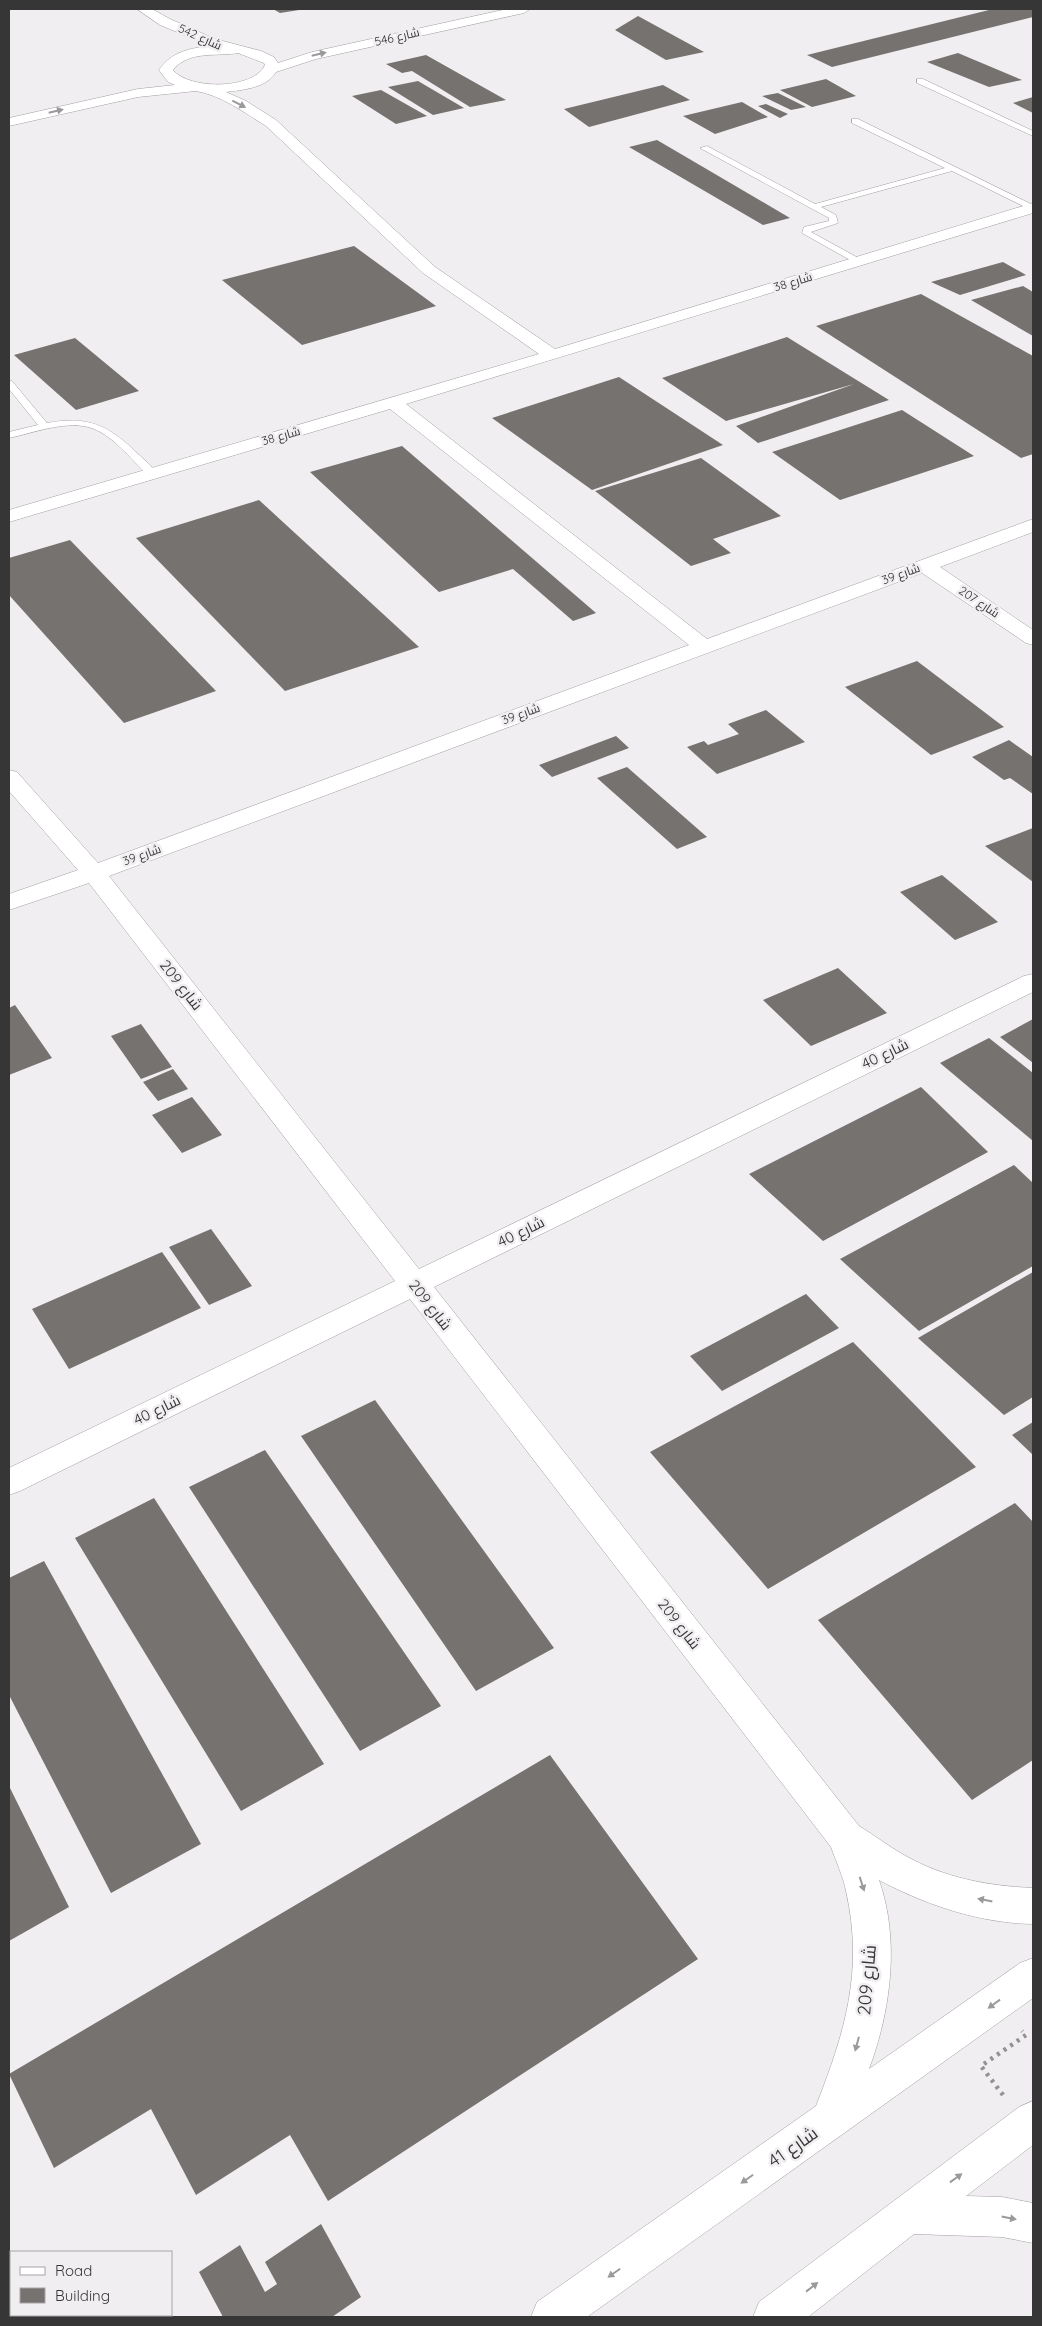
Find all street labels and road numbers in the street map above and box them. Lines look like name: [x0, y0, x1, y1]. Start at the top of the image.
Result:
street label: شارع 542: [176, 20, 224, 54]
street label: شارع 546: [373, 24, 421, 50]
street label: شارع 38: [772, 269, 814, 295]
street label: شارع 38: [260, 423, 302, 449]
street label: شارع 39: [880, 560, 922, 588]
street label: شارع 207: [956, 583, 1003, 621]
street label: شارع 39: [500, 700, 542, 728]
street label: شارع 39: [121, 841, 163, 869]
street label: شارع 209: [154, 956, 207, 1015]
street label: شارع 40: [858, 1034, 912, 1075]
street label: شارع 40: [494, 1212, 548, 1253]
street label: شارع 209: [403, 1276, 456, 1335]
street label: شارع 40: [130, 1390, 184, 1431]
street label: شارع 209: [652, 1595, 705, 1654]
street label: شارع 209: [852, 1944, 882, 2016]
street label: شارع 41: [763, 2121, 823, 2173]

